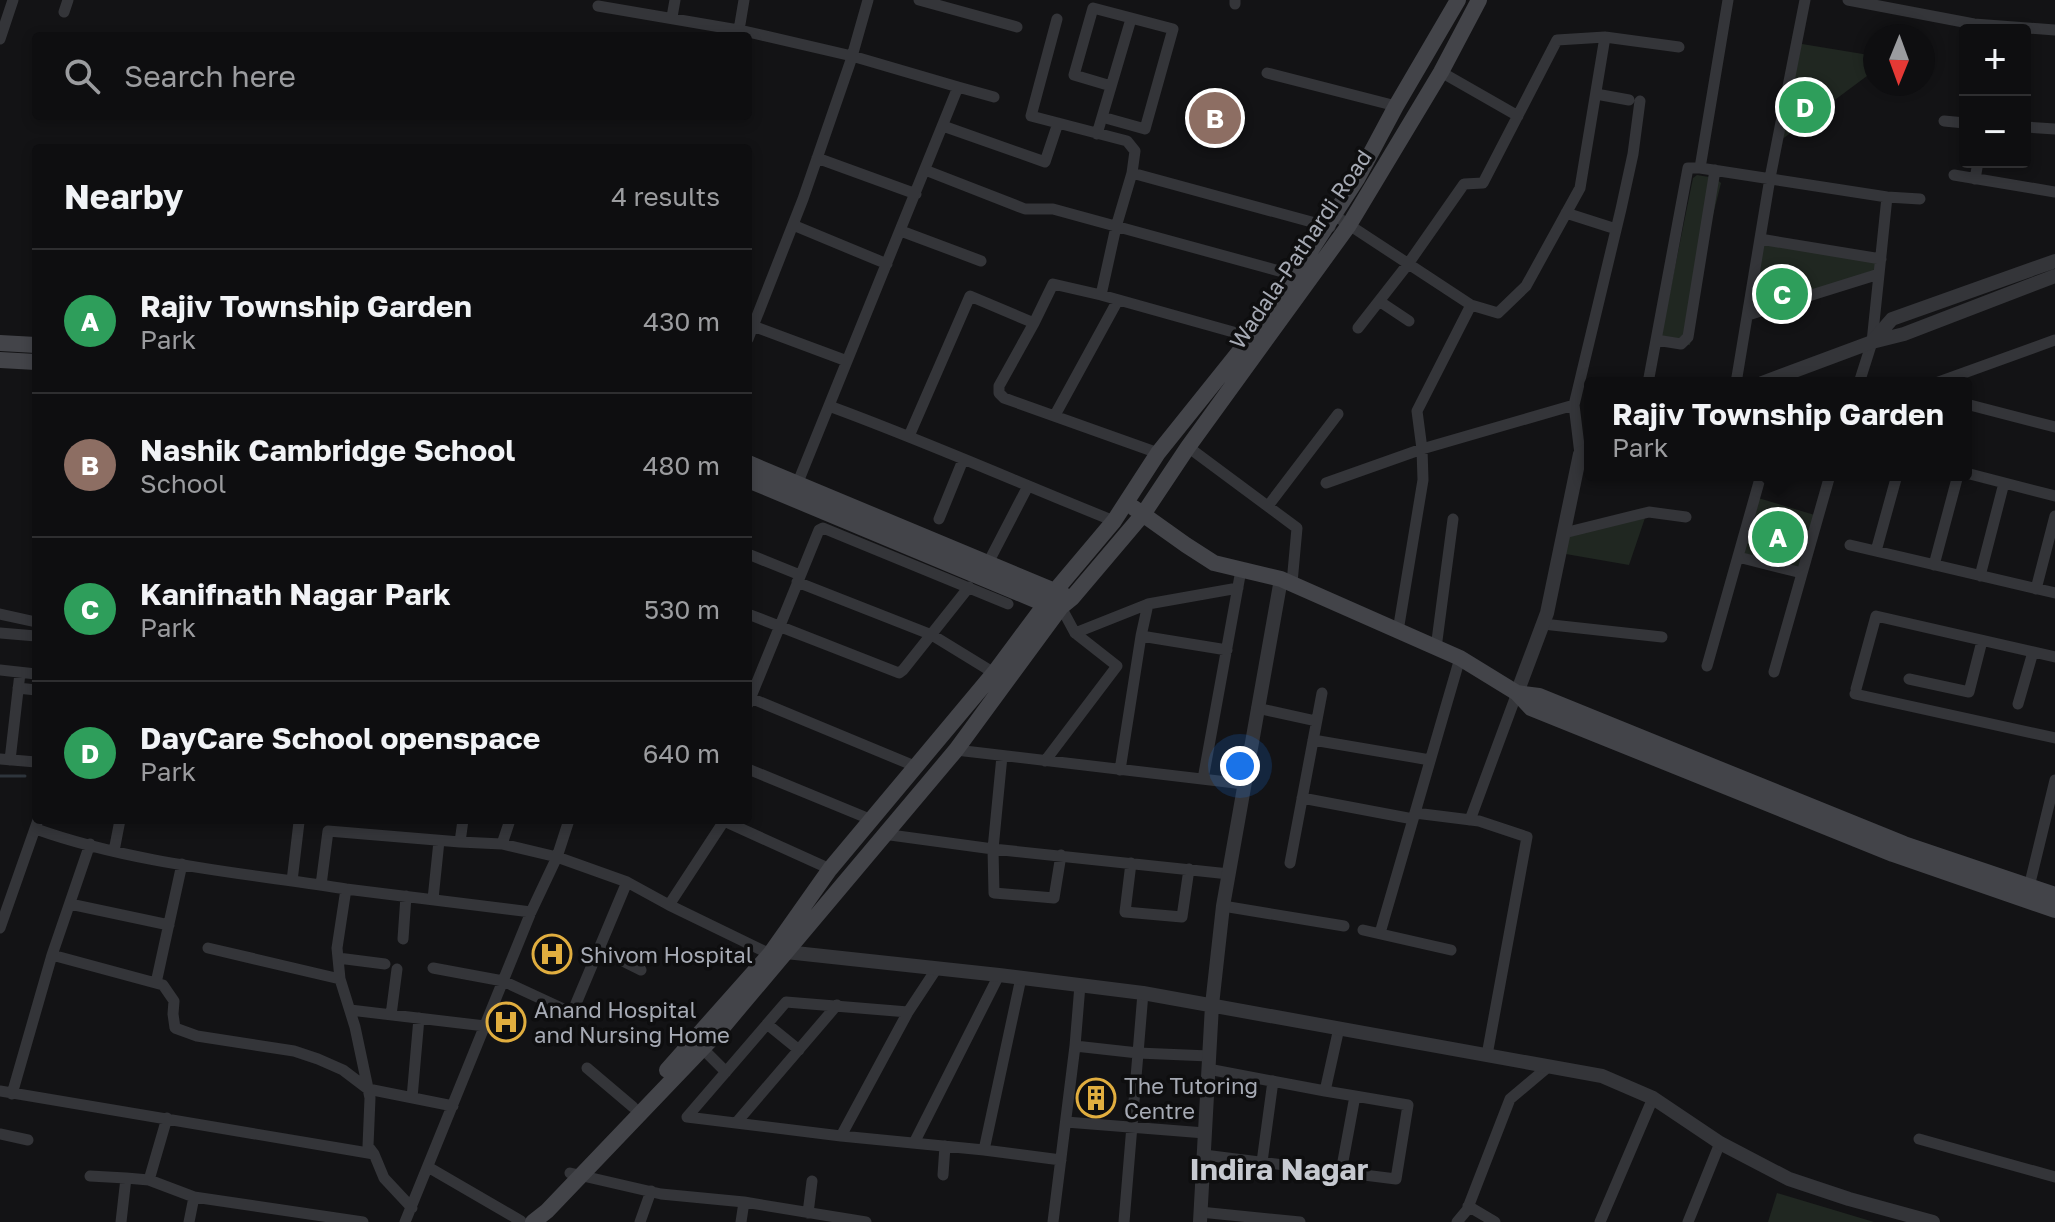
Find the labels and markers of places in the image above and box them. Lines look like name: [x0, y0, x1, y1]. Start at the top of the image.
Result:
pin: D: [1779, 77, 1831, 137]
pin: B: [1189, 88, 1241, 148]
pin: C: [1756, 264, 1808, 324]
pin: A: [1752, 507, 1804, 567]
hospital icon: Shivom Hospital: [531, 933, 573, 975]
place label: Shivom Hospital: [580, 941, 753, 968]
place label: Anand Hospital and Nursing Home: [534, 996, 730, 1048]
hospital icon: Anand Hospital and Nursing Home: [485, 1001, 527, 1043]
place label: The Tutoring Centre: [1124, 1072, 1258, 1124]
building icon: The Tutoring Centre: [1075, 1077, 1117, 1119]

